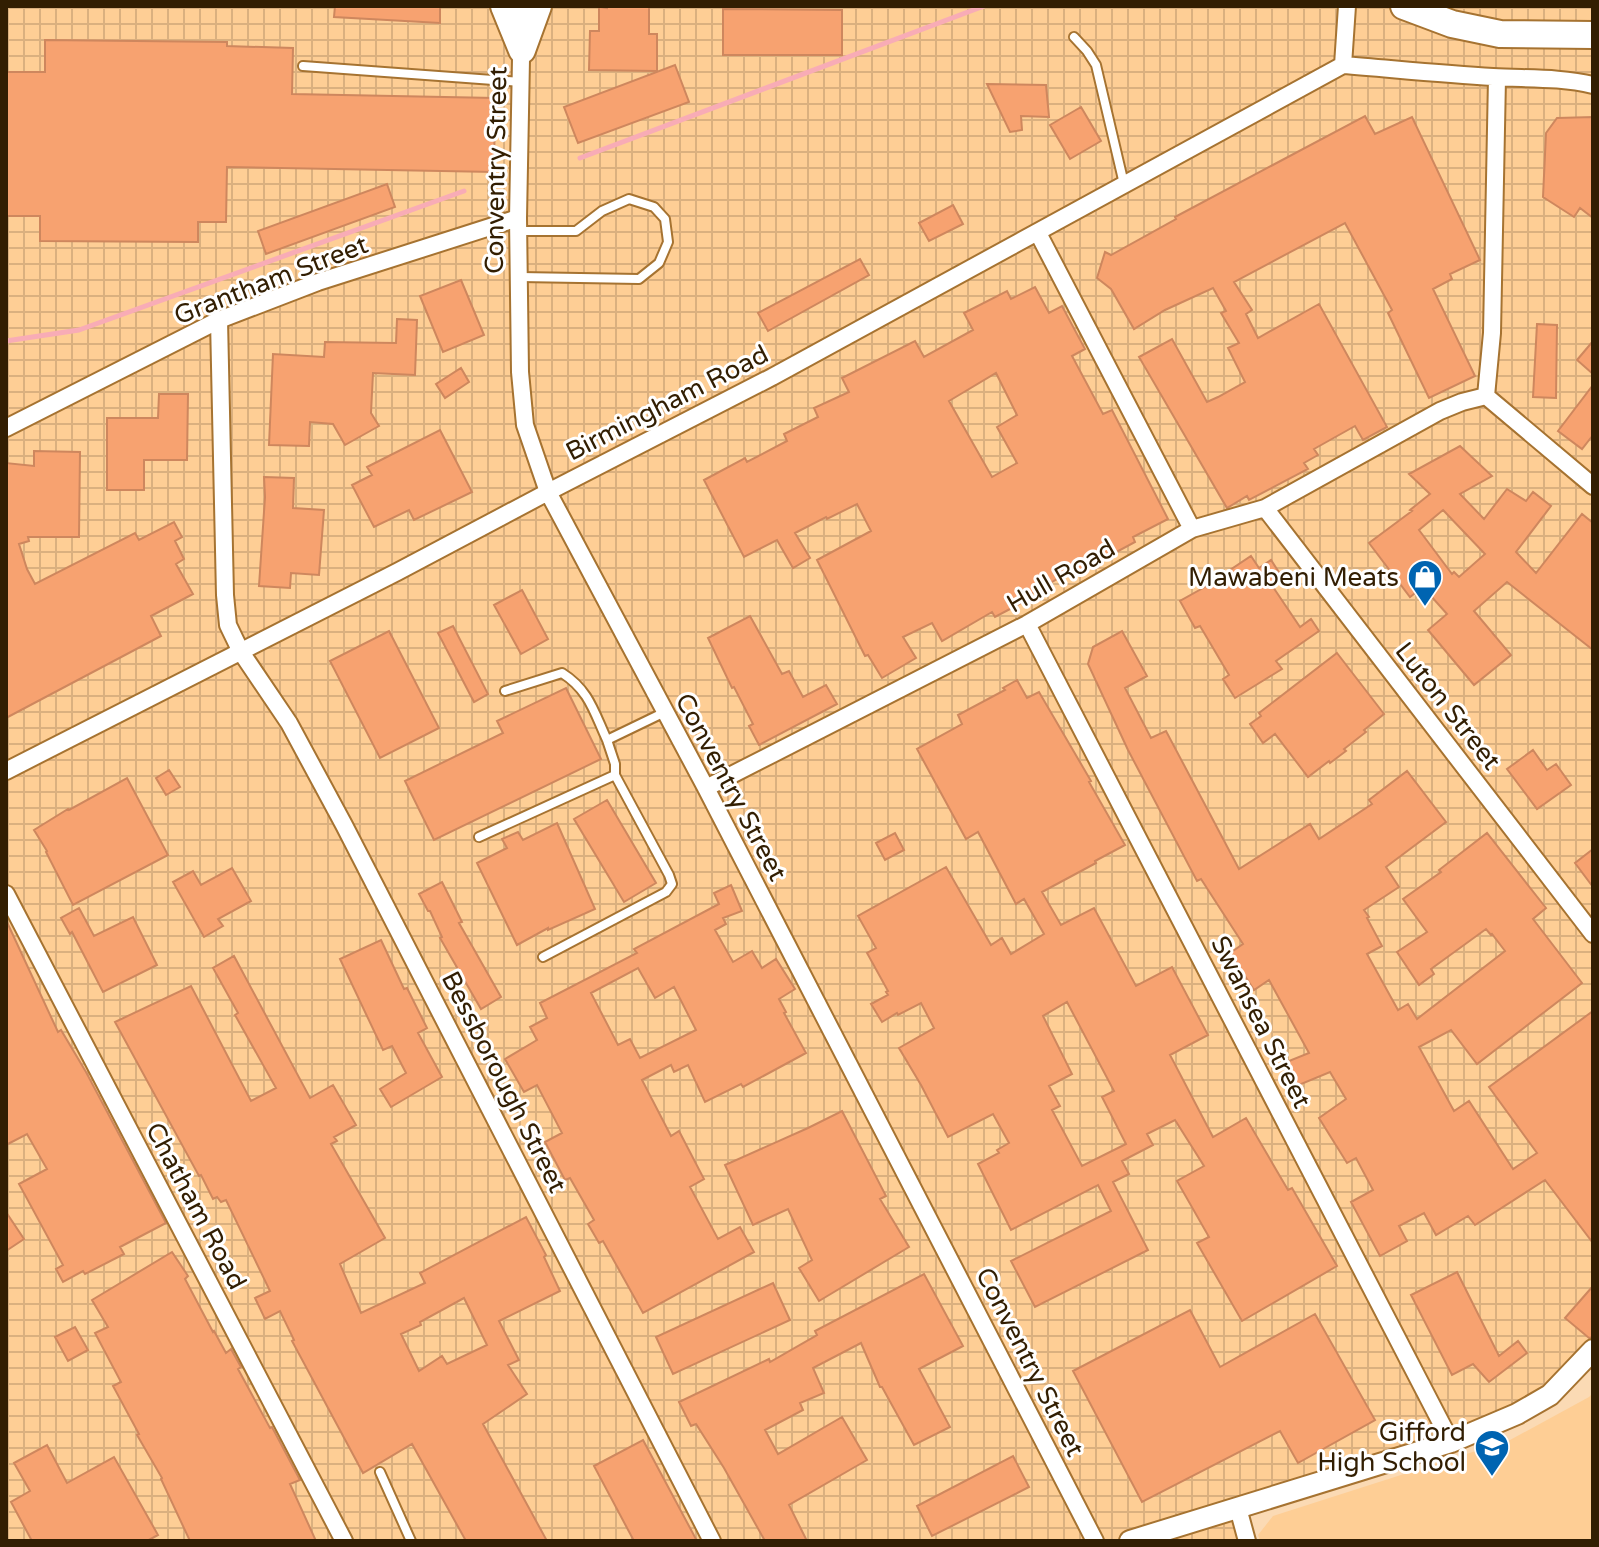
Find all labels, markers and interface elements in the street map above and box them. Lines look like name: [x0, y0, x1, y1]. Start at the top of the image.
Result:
street label: Conventry Street: [479, 66, 513, 274]
street label: Grantham Street: [170, 229, 372, 331]
street label: Birmingham Road: [561, 339, 773, 467]
street label: Hull Road: [1001, 533, 1121, 619]
shop icon: Mawabeni Meats: [1406, 558, 1444, 608]
place label: Mawabeni Meats: [1188, 562, 1399, 593]
street label: Luton Street: [1389, 636, 1507, 776]
street label: Conventry Street: [669, 688, 793, 886]
street label: Swansea Street: [1204, 931, 1318, 1113]
street label: Bessborough Street: [435, 966, 573, 1198]
street label: Chatham Road: [139, 1117, 253, 1295]
street label: Conventry Street: [969, 1262, 1091, 1462]
place label: Gifford High School: [1317, 1417, 1466, 1478]
school or university icon: Gifford High School: [1473, 1428, 1511, 1478]

